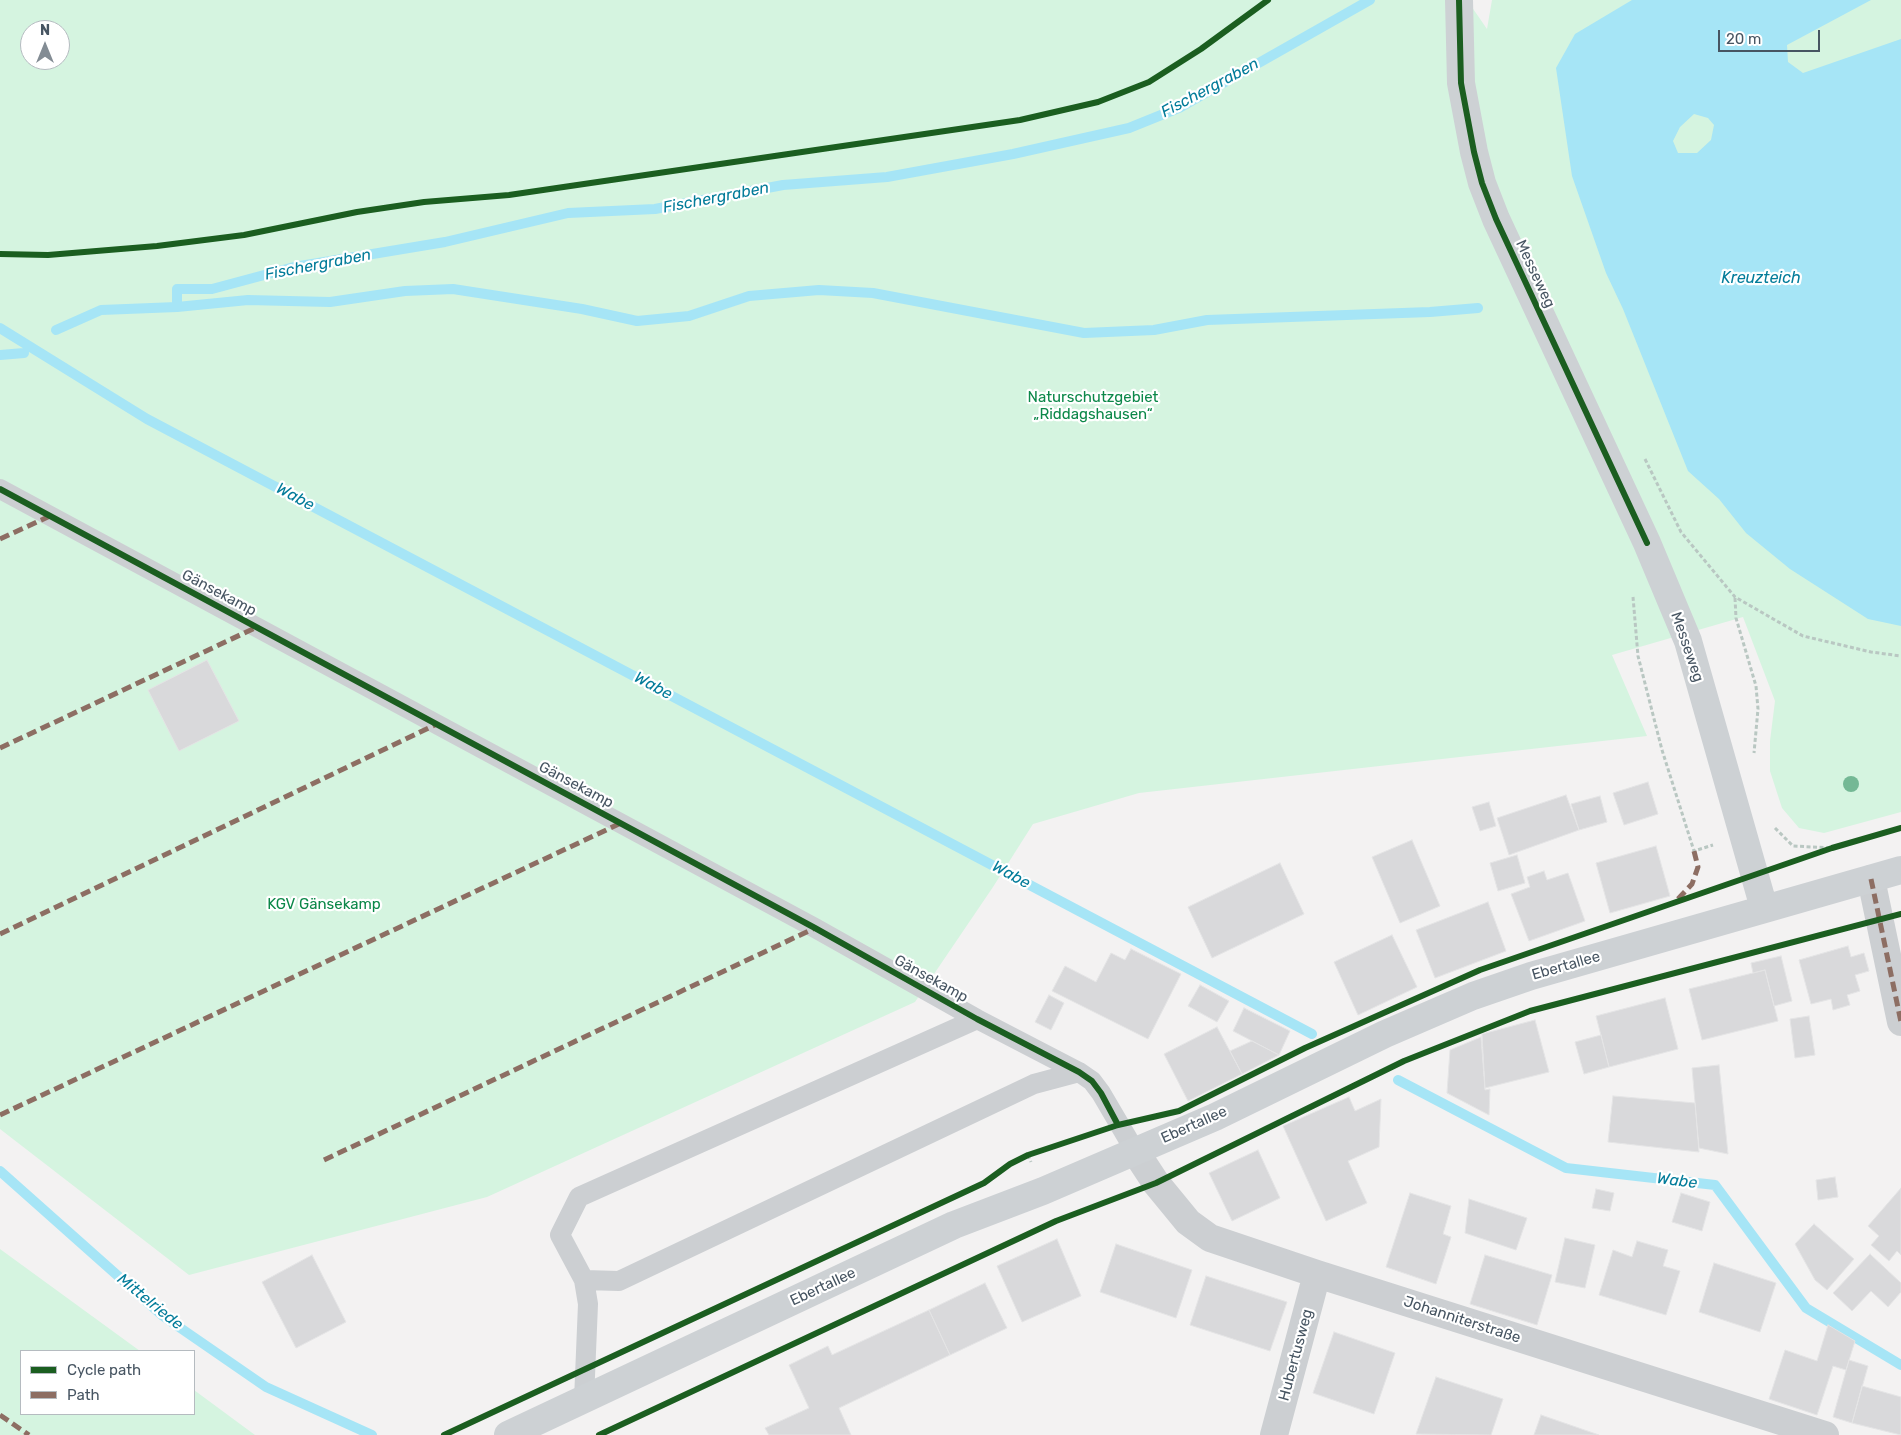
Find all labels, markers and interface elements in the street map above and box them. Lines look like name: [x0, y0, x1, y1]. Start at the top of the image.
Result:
north arrow: [20, 20, 70, 70]
scale bar: [1721, 20, 1824, 52]
text: N: [40, 22, 50, 39]
text: 20 m: [1726, 30, 1761, 48]
water label: Fischergraben: [1158, 54, 1262, 122]
water label: Fischergraben: [661, 178, 771, 218]
street label: Messeweg: [1511, 237, 1559, 311]
water label: Fischergraben: [263, 245, 373, 285]
water label: Kreuzteich: [1721, 268, 1801, 288]
park label: Naturschutzgebiet „Riddagshausen“: [1028, 389, 1158, 424]
water label: Wabe: [273, 479, 317, 515]
street label: Gänsekamp: [179, 566, 259, 620]
street label: Messeweg: [1667, 610, 1707, 684]
water label: Wabe: [631, 668, 675, 704]
street label: Gänsekamp: [536, 758, 616, 812]
water label: Wabe: [989, 857, 1033, 893]
park label: KGV Gänsekamp: [267, 896, 381, 914]
street label: Ebertallee: [1530, 948, 1602, 984]
street label: Gänsekamp: [891, 951, 971, 1007]
street label: Ebertallee: [1158, 1102, 1230, 1148]
water label: Wabe: [1656, 1169, 1698, 1193]
street label: Ebertallee: [787, 1264, 859, 1310]
water label: Mittelriede: [113, 1270, 187, 1334]
street label: Johanniterstraße: [1401, 1293, 1523, 1347]
street label: Hubertusweg: [1275, 1307, 1317, 1403]
legend: [20, 1350, 195, 1415]
text: Cycle path: [67, 1361, 141, 1379]
text: Path: [67, 1386, 100, 1404]

